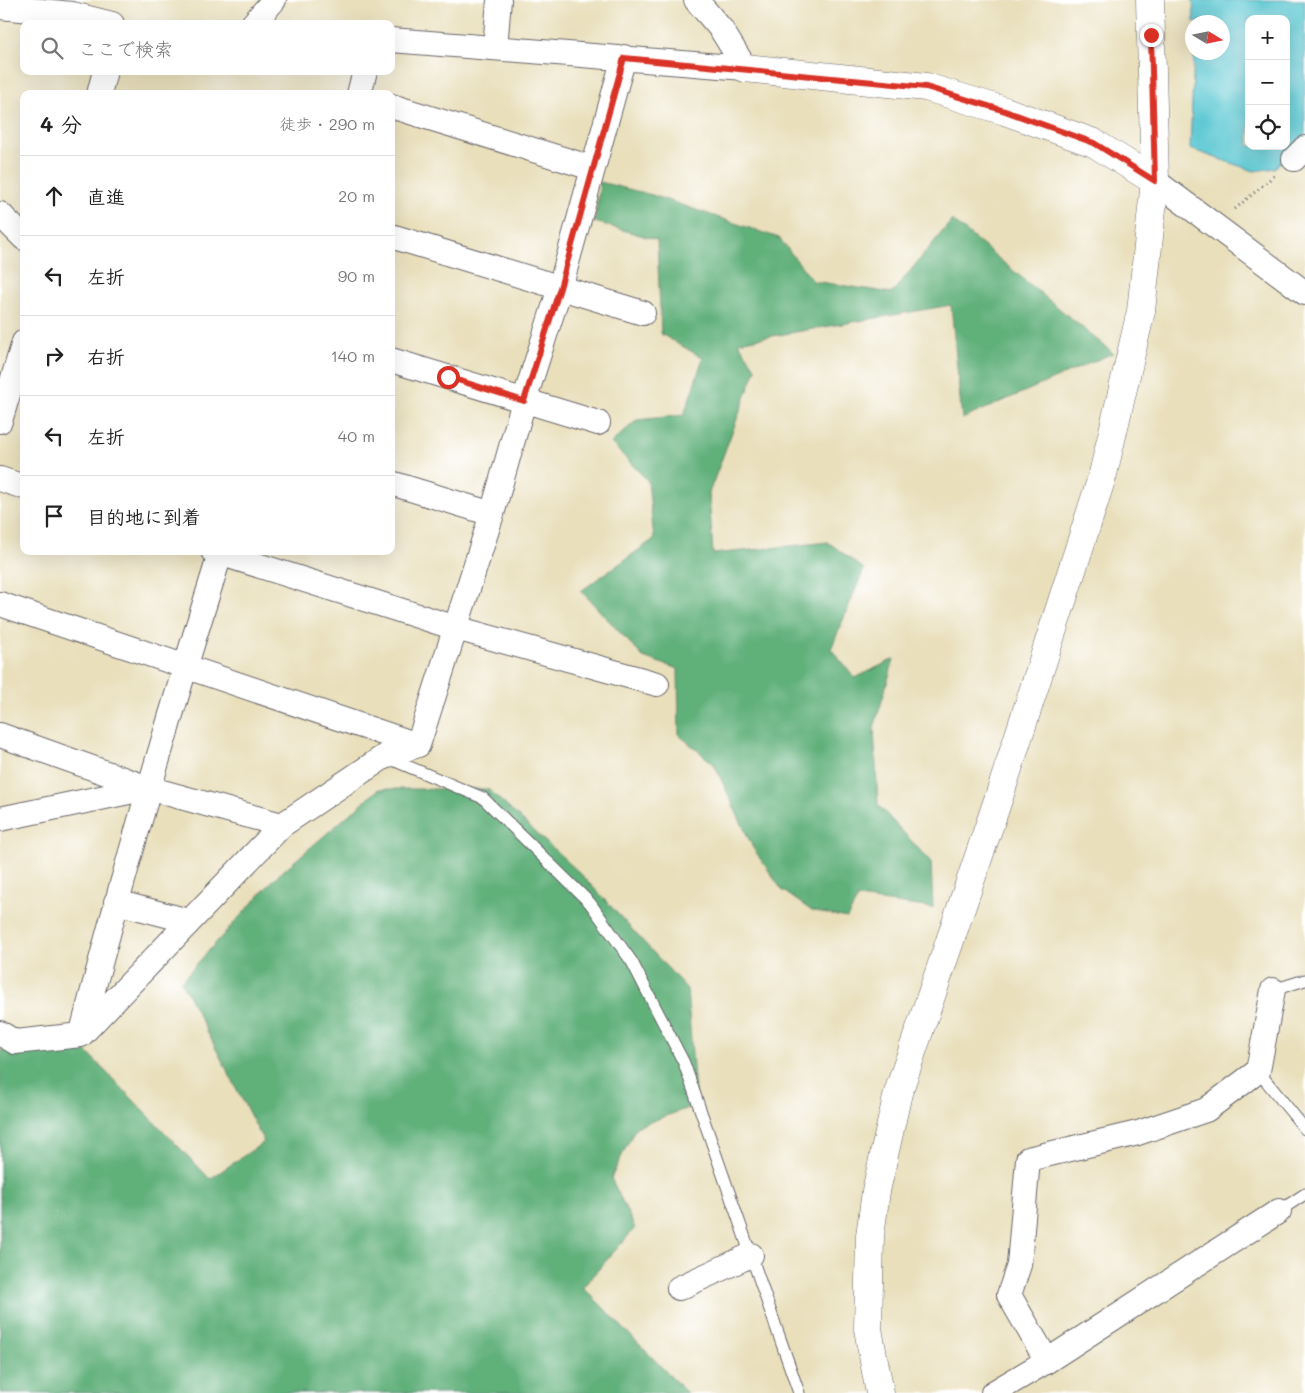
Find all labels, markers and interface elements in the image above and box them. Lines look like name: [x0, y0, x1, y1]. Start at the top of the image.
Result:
north arrow: [1185, 15, 1230, 60]
map controls: [1245, 15, 1290, 150]
button: +: [1245, 15, 1290, 60]
search box: [20, 20, 395, 75]
route end: [1140, 24, 1163, 47]
icon: search: [38, 34, 66, 62]
text: ここで検索: [78, 36, 173, 61]
button: −: [1245, 60, 1290, 105]
button: locate: [1245, 105, 1290, 150]
text: 4 分: [40, 110, 82, 137]
text: 徒歩 · 290 m: [280, 113, 375, 134]
icon: ahead: [40, 182, 68, 210]
text: 直進: [87, 184, 125, 209]
text: 20 m: [338, 185, 375, 206]
icon: left: [40, 262, 68, 290]
text: 左折: [87, 264, 125, 289]
text: 90 m: [338, 265, 375, 286]
icon: right: [40, 342, 68, 370]
text: 右折: [87, 344, 125, 369]
text: 140 m: [331, 345, 375, 366]
route start: [437, 366, 460, 389]
icon: left: [40, 422, 68, 450]
text: 左折: [87, 424, 125, 449]
text: 40 m: [338, 425, 375, 446]
icon: arrive: [40, 502, 68, 530]
text: 目的地に到着: [87, 504, 201, 529]

